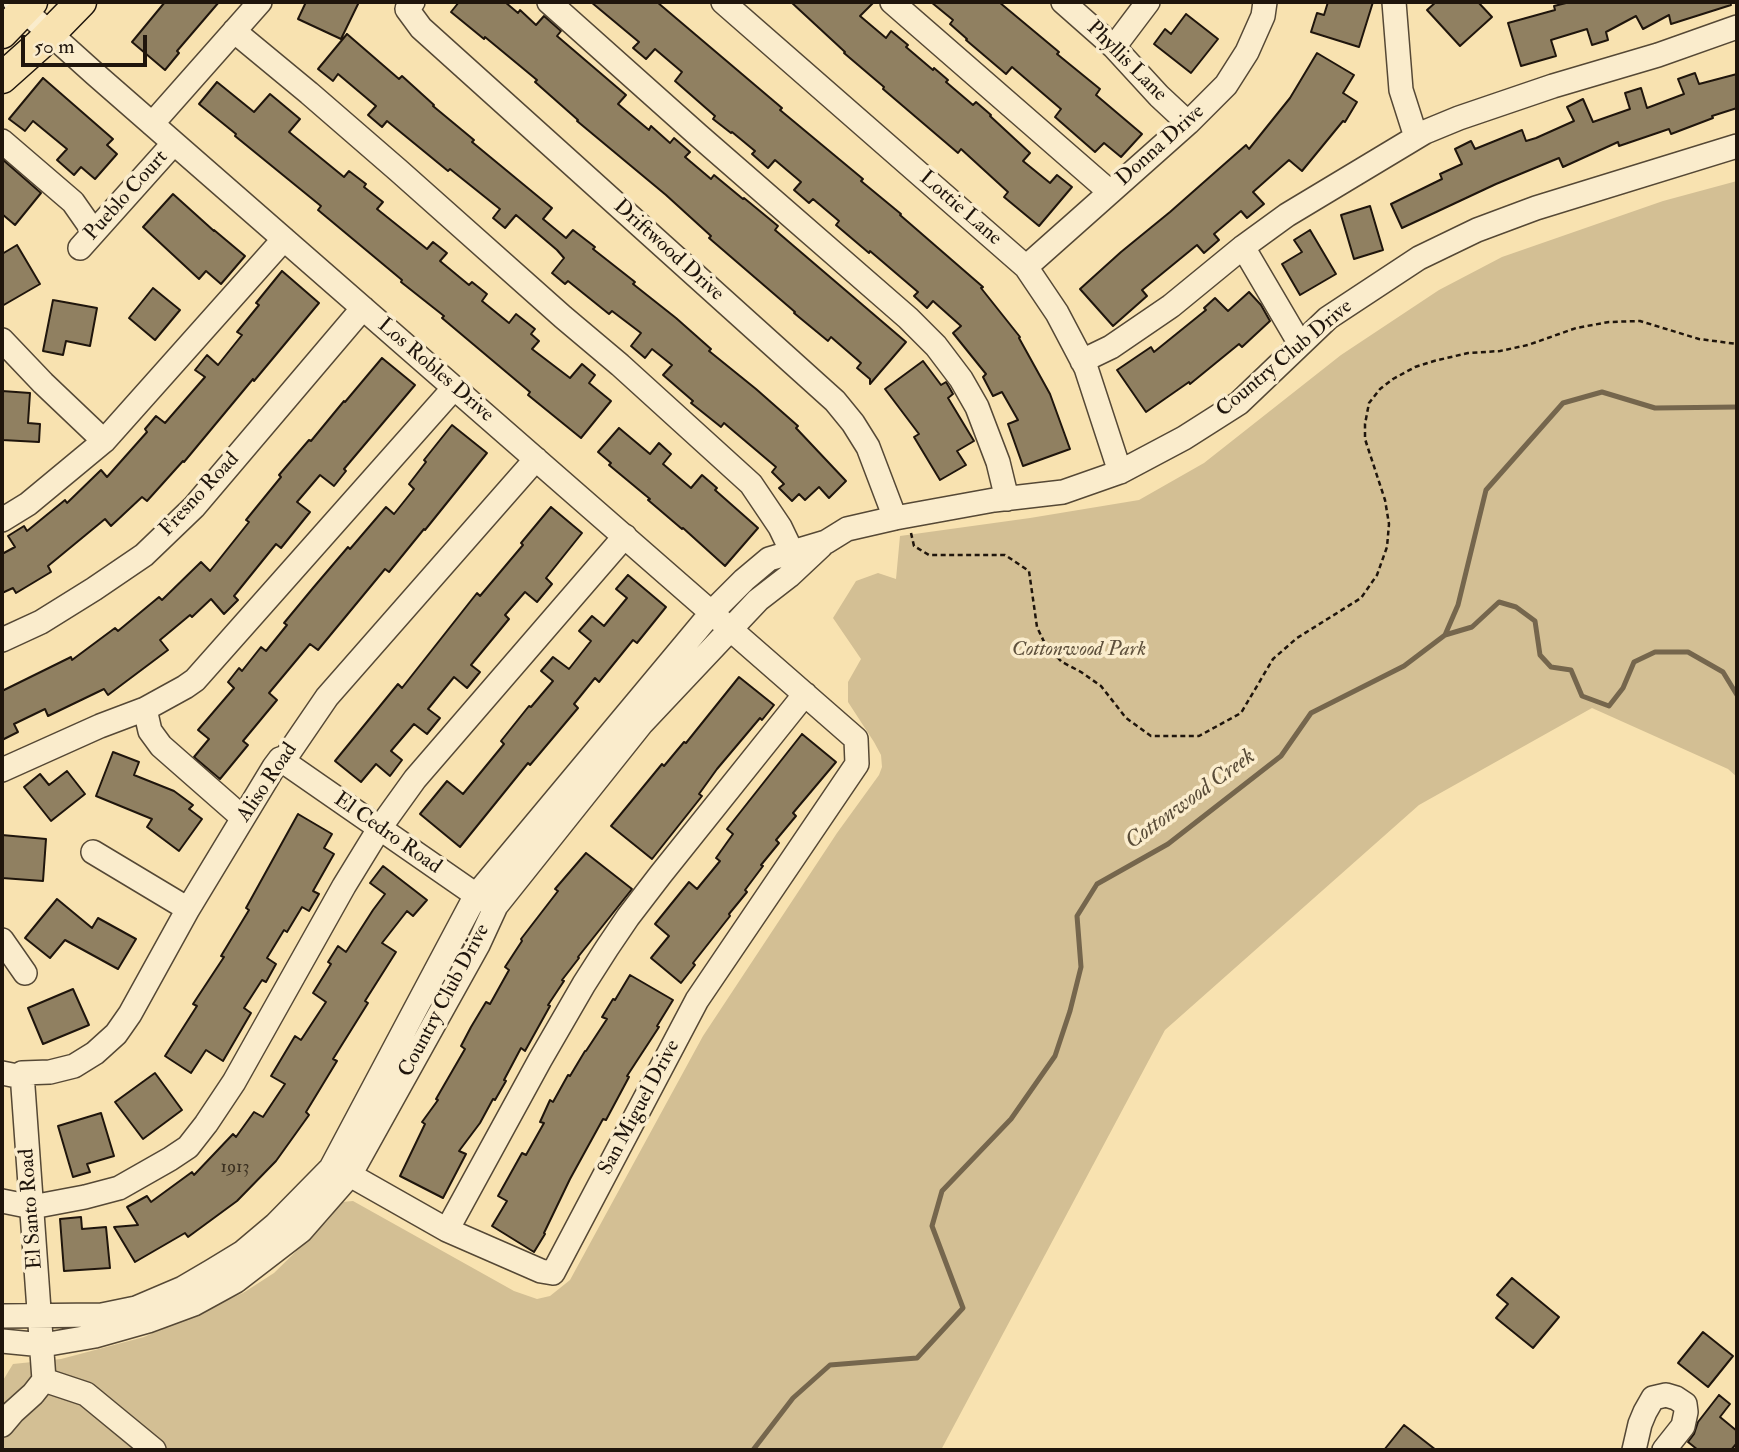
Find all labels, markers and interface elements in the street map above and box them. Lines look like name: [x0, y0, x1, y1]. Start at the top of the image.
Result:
street label: Phyllis Lane: [1080, 16, 1172, 108]
scale bar: [24, 21, 150, 65]
text: 50 m: [34, 33, 75, 60]
street label: Donna Drive: [1112, 100, 1210, 192]
street label: Pueblo Court: [80, 146, 174, 246]
street label: Lottie Lane: [914, 166, 1006, 252]
street label: Driftwood Drive: [608, 195, 728, 307]
street label: Country Club Drive: [1212, 295, 1358, 423]
street label: Los Robles Drive: [372, 314, 498, 428]
street label: Fresno Road: [155, 448, 245, 542]
park label: Cottonwood Park: [1012, 637, 1146, 663]
street label: Aliso Road: [232, 739, 304, 827]
water label: Cottonwood Creek: [1121, 744, 1261, 856]
street label: El Cedro Road: [328, 788, 446, 880]
street label: Country Club Drive: [394, 920, 496, 1082]
street label: San Miguel Drive: [594, 1036, 686, 1180]
street label: El Santo Road: [15, 1148, 49, 1270]
house number: 1913: [221, 1157, 249, 1179]

